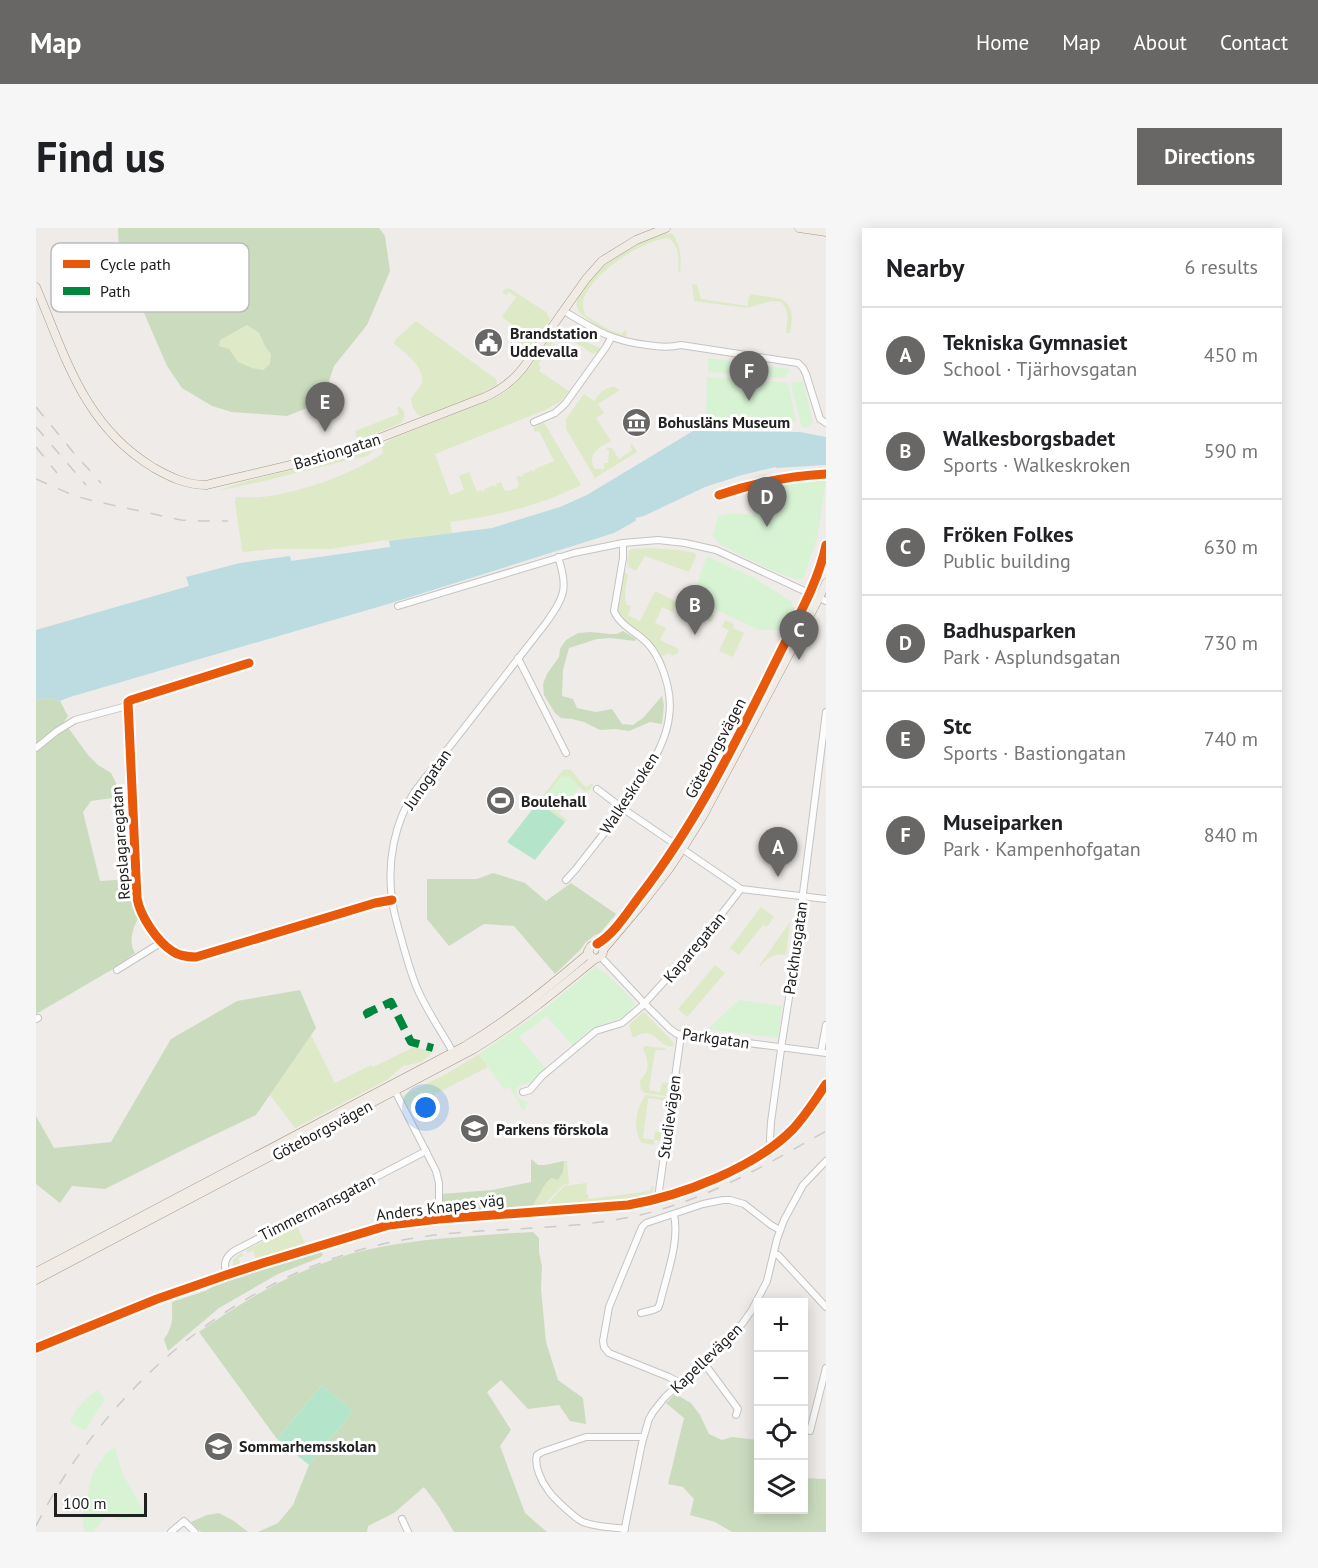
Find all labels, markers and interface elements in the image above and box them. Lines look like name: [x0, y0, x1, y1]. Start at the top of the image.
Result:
text: Map: [30, 24, 81, 61]
text: Home: [976, 29, 1029, 56]
text: Map: [1062, 29, 1101, 56]
text: About: [1134, 29, 1187, 56]
text: Contact: [1220, 29, 1288, 56]
button: Directions: [1137, 128, 1282, 185]
text: Find us: [36, 129, 165, 184]
legend: [51, 243, 249, 312]
text: Nearby: [886, 251, 964, 284]
text: Cycle path: [100, 254, 171, 274]
text: 6 results: [1185, 254, 1258, 280]
text: Path: [100, 281, 131, 301]
place label: Brandstation Uddevalla: [510, 323, 598, 361]
public building icon: Brandstation Uddevalla: [473, 326, 505, 358]
text: Tekniska Gymnasiet: [943, 328, 1127, 356]
text: A: [899, 342, 912, 368]
text: 450 m: [1204, 342, 1258, 368]
pin: F: [730, 352, 768, 401]
text: School · Tjärhovsgatan: [943, 356, 1137, 382]
pin: E: [306, 382, 344, 432]
museum icon: Bohusläns Museum: [621, 406, 653, 438]
place label: Bohusläns Museum: [658, 412, 790, 432]
text: Walkesborgsbadet: [943, 424, 1115, 452]
street label: Bastiongatan: [291, 428, 383, 474]
text: B: [900, 438, 911, 464]
text: 590 m: [1204, 438, 1258, 464]
text: Sports · Walkeskroken: [943, 452, 1130, 478]
pin: D: [748, 478, 786, 527]
text: Fröken Folkes: [943, 520, 1073, 548]
text: C: [900, 534, 911, 560]
text: 630 m: [1204, 534, 1258, 560]
text: Public building: [943, 548, 1071, 574]
pin: B: [676, 586, 714, 635]
pin: C: [780, 610, 819, 660]
text: Badhusparken: [943, 616, 1076, 644]
text: D: [899, 630, 912, 656]
text: 730 m: [1204, 630, 1258, 656]
text: Park · Asplundsgatan: [943, 644, 1121, 670]
street label: Göteborgsvägen: [680, 694, 750, 802]
text: Stc: [943, 712, 972, 740]
text: E: [900, 726, 911, 752]
text: 740 m: [1204, 726, 1258, 752]
text: Sports · Bastiongatan: [943, 740, 1126, 766]
street label: Junogatan: [398, 745, 455, 814]
street label: Walkeskroken: [595, 748, 663, 838]
sports icon: Boulehall: [484, 785, 516, 817]
street label: Repslagaregatan: [106, 786, 134, 900]
place label: Boulehall: [521, 791, 587, 811]
text: Museiparken: [943, 808, 1063, 836]
text: F: [900, 822, 911, 848]
text: 840 m: [1204, 822, 1258, 848]
pin: A: [758, 828, 798, 877]
text: Park · Kampenhofgatan: [943, 836, 1141, 862]
street label: Packhusgatan: [779, 900, 811, 996]
street label: Kaparegatan: [659, 908, 729, 986]
street label: Parkgatan: [681, 1023, 751, 1053]
street label: Studievägen: [653, 1074, 685, 1160]
your location: [411, 1093, 440, 1122]
street label: Göteborgsvägen: [268, 1095, 376, 1165]
school or university icon: Parkens förskola: [459, 1113, 491, 1145]
place label: Parkens förskola: [496, 1119, 609, 1139]
street label: Timmermansgatan: [256, 1169, 378, 1245]
street label: Anders Knapes väg: [375, 1189, 505, 1225]
map controls: [754, 1298, 808, 1514]
button: +: [754, 1298, 808, 1352]
street label: Kapellevägen: [666, 1319, 746, 1397]
button: −: [754, 1352, 808, 1406]
button: locate: [754, 1406, 808, 1460]
school or university icon: Sommarhemsskolan: [202, 1430, 234, 1462]
place label: Sommarhemsskolan: [239, 1436, 376, 1456]
button: layers: [754, 1460, 808, 1514]
scale bar: [54, 1490, 147, 1518]
text: 100 m: [63, 1493, 106, 1513]

